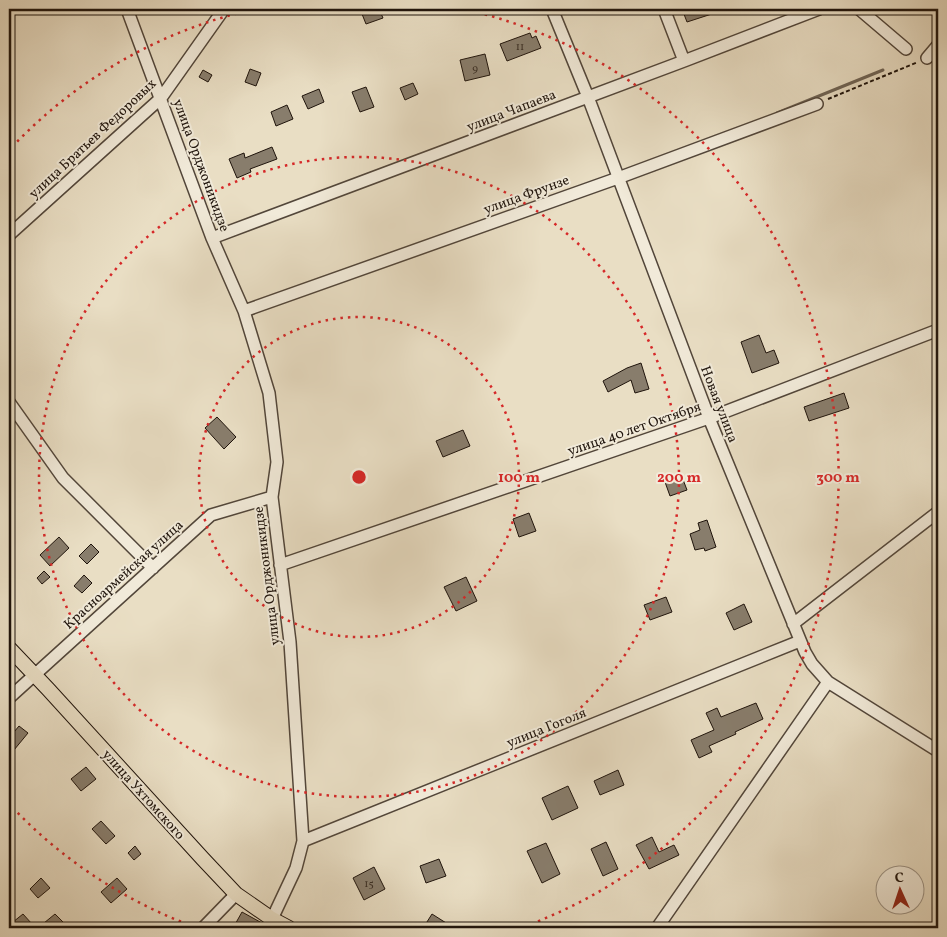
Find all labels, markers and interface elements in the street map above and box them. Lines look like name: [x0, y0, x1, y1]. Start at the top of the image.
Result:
house number: 11: [516, 40, 524, 55]
house number: 9: [472, 62, 478, 77]
street label: улица Братьев Федоровых: [25, 75, 161, 203]
street label: улица Чапаева: [464, 86, 559, 137]
street label: улица Орджоникидзе: [168, 96, 234, 235]
street label: улица Фрунзе: [481, 171, 572, 220]
street label: Новая улица: [695, 363, 742, 446]
street label: улица 40 лет Октября: [565, 398, 704, 461]
centre of rings: [350, 468, 368, 486]
text: 100 m: [498, 468, 541, 489]
text: 200 m: [657, 468, 701, 489]
text: 300 m: [816, 468, 860, 489]
street label: улица Орджоникидзе: [249, 505, 285, 646]
street label: Красноармейская улица: [60, 516, 188, 634]
street label: улица Гоголя: [504, 704, 589, 753]
street label: улица Ухтомского: [97, 746, 189, 844]
north arrow: [874, 864, 924, 914]
text: С: [894, 869, 904, 888]
house number: 15: [364, 877, 374, 892]

